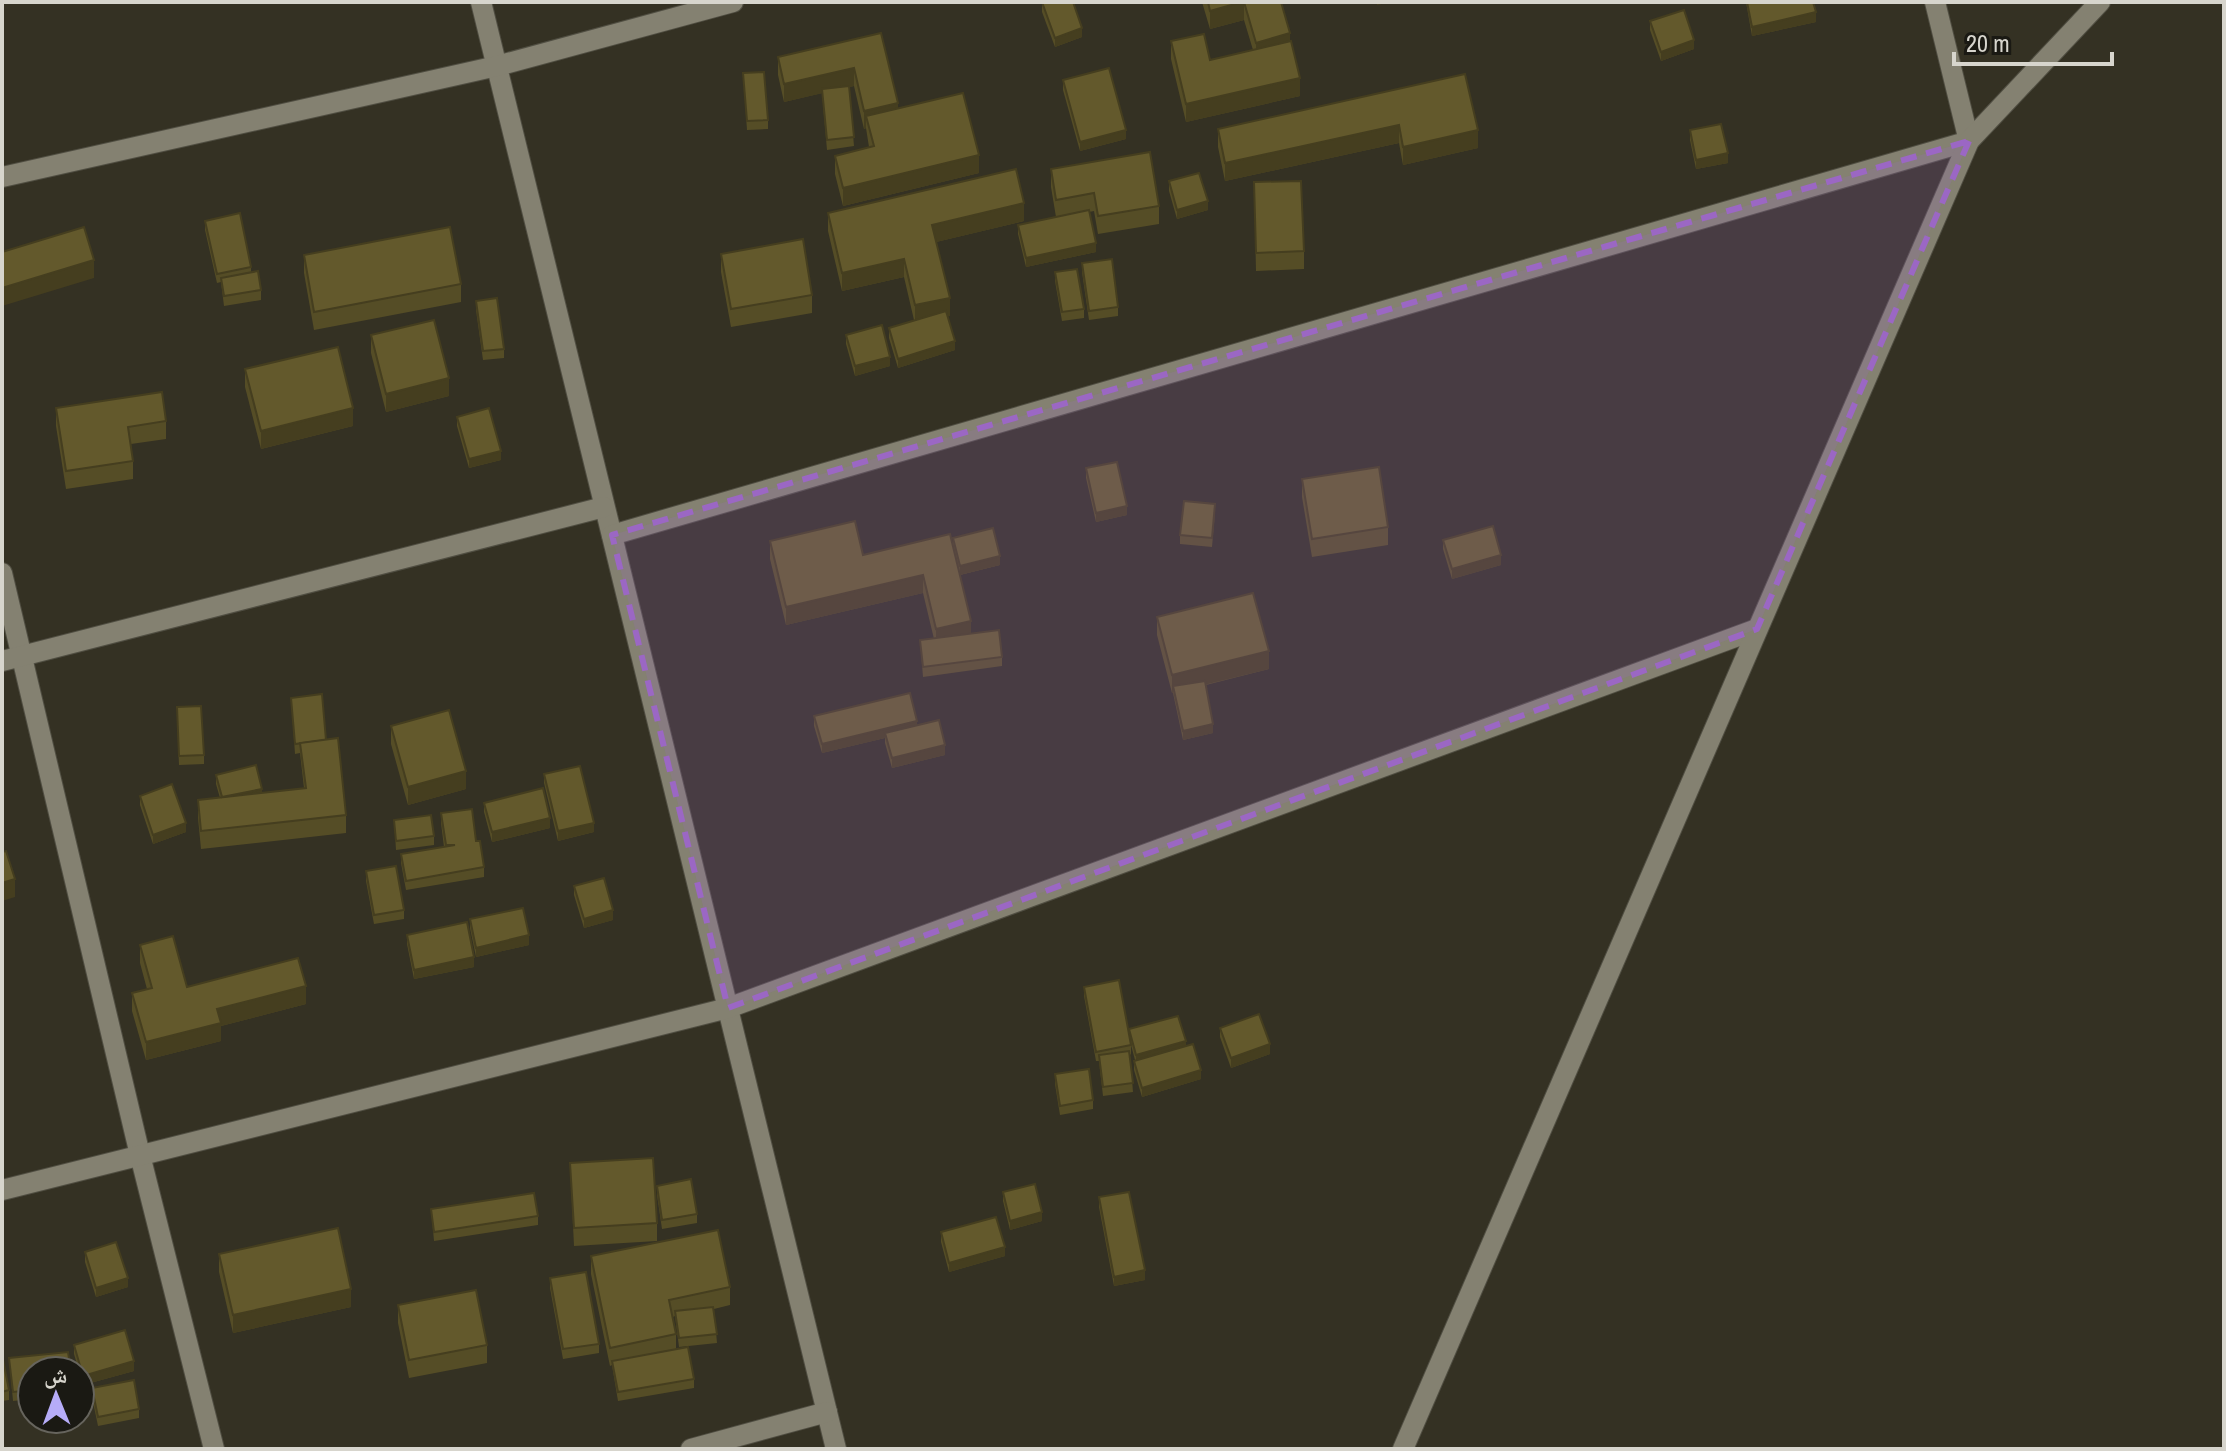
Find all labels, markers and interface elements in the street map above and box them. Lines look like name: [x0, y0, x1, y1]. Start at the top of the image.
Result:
scale bar: [1954, 16, 2112, 66]
text: 20 m: [1966, 27, 2010, 59]
north arrow: [16, 1355, 96, 1435]
text: ش: [44, 1360, 68, 1390]

